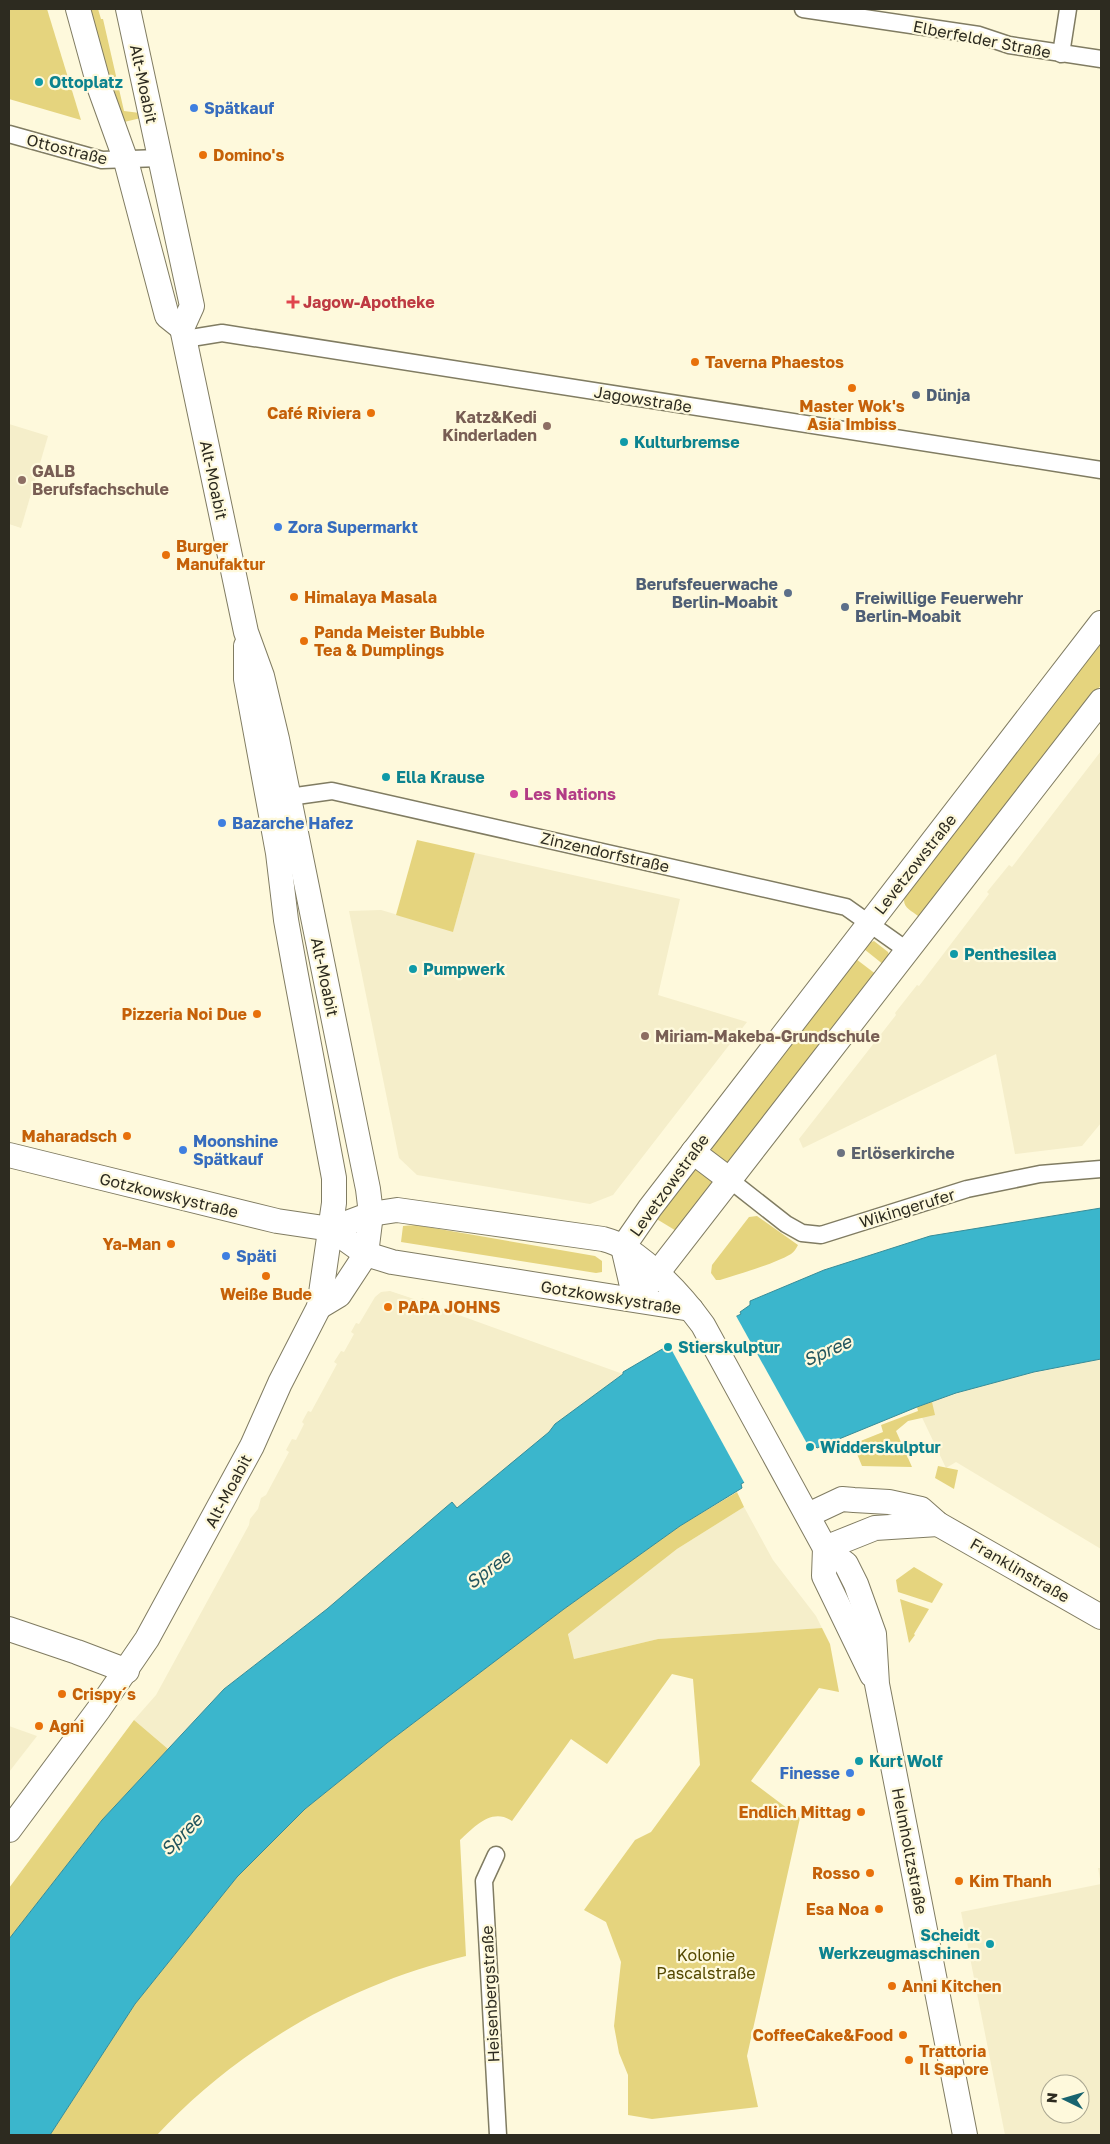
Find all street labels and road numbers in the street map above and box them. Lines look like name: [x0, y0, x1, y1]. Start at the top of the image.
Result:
street label: Elberfelder Straße: [911, 16, 1053, 62]
street label: Alt-Moabit: [126, 43, 162, 125]
street label: Ottostraße: [24, 129, 110, 169]
street label: Jagowstraße: [593, 381, 693, 417]
street label: Alt-Moabit: [196, 439, 232, 521]
street label: Levetzowstraße: [870, 810, 960, 918]
street label: Zinzendorfstraße: [539, 827, 671, 877]
street label: Alt-Moabit: [307, 936, 343, 1018]
street label: Levetzowstraße: [625, 1130, 713, 1240]
street label: Gotzkowskystraße: [98, 1168, 240, 1222]
street label: Wikingerufer: [857, 1184, 957, 1232]
street label: Gotzkowskystraße: [539, 1276, 683, 1318]
street label: Alt-Moabit: [200, 1451, 256, 1531]
street label: Franklinstraße: [967, 1534, 1073, 1606]
street label: Helmholtzstraße: [888, 1786, 932, 1916]
street label: Heisenbergstraße: [476, 1925, 504, 2063]

